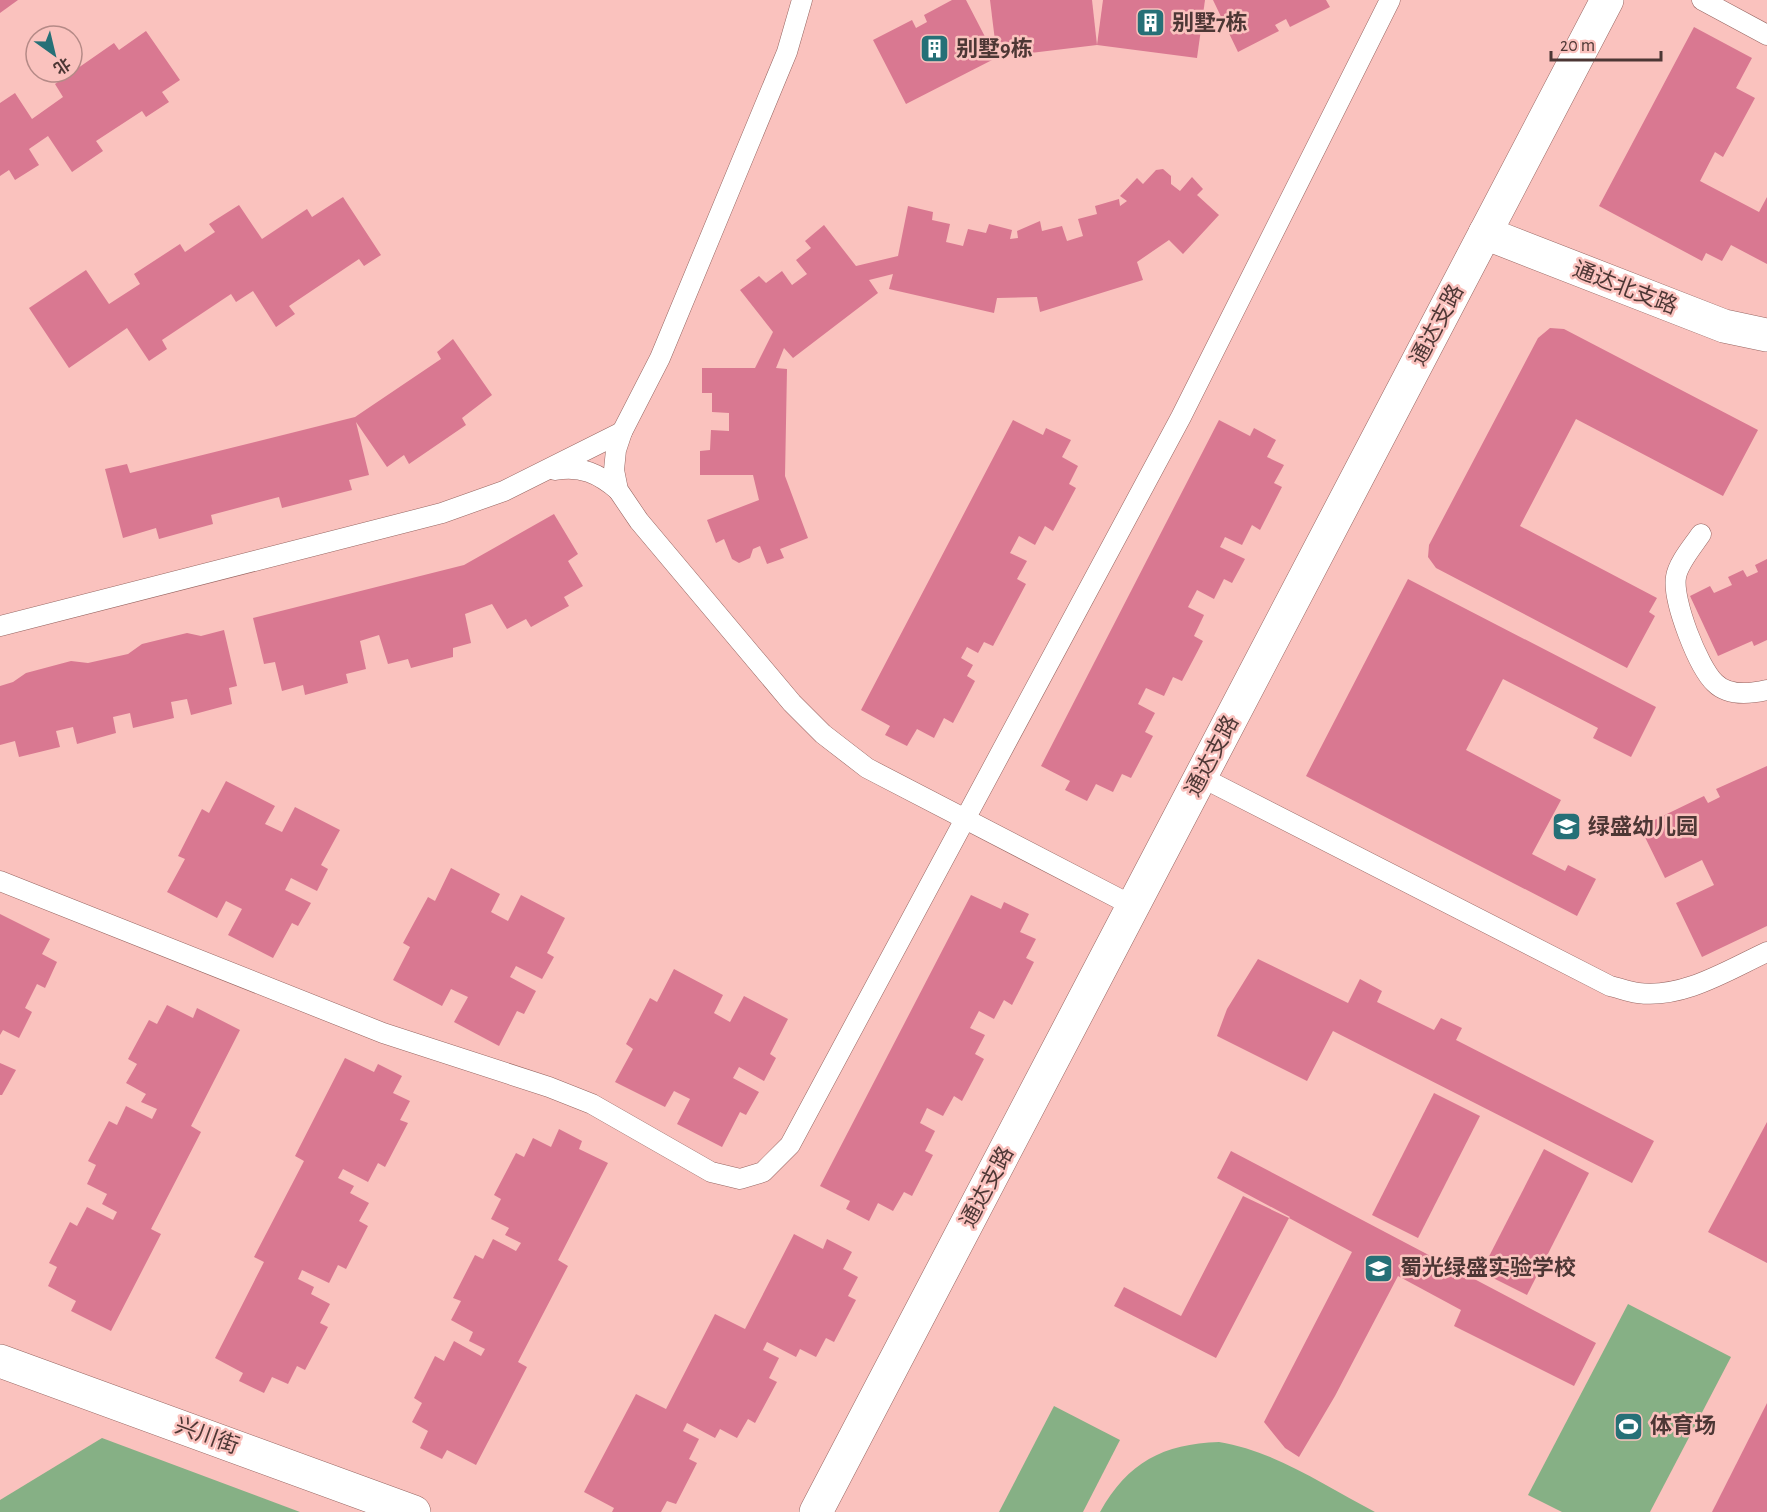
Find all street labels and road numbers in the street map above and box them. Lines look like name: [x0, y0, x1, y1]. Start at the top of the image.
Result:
street label: 通达北支路: [1570, 257, 1681, 318]
street label: 通达支路: [1406, 281, 1467, 369]
street label: 通达支路: [1181, 712, 1242, 800]
street label: 通达支路: [956, 1143, 1017, 1231]
street label: 兴川街: [172, 1413, 242, 1458]

